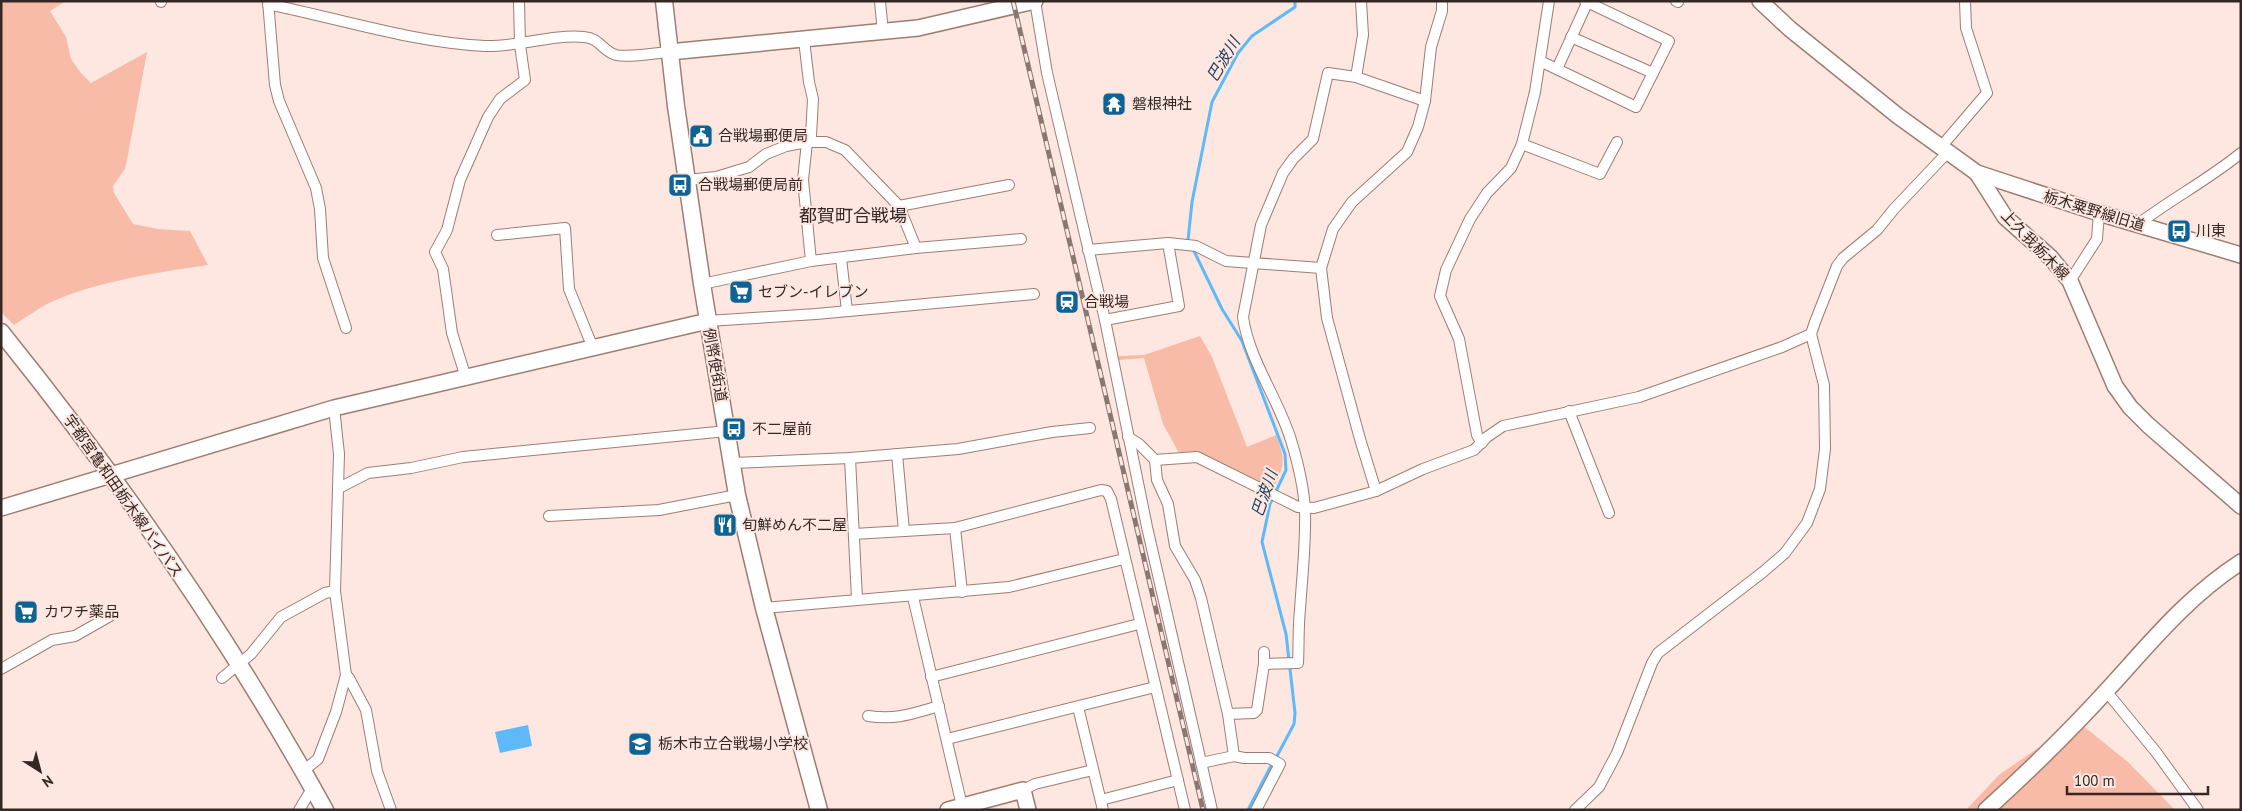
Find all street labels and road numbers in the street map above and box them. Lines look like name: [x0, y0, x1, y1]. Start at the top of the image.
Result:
street label: 栃木粟野線旧道: [2041, 186, 2147, 235]
street label: 上久我栃木線: [1997, 206, 2073, 284]
street label: 例幣使街道: [700, 326, 731, 404]
street label: 宇都宮亀和田栃木線バイパス: [60, 411, 187, 581]

